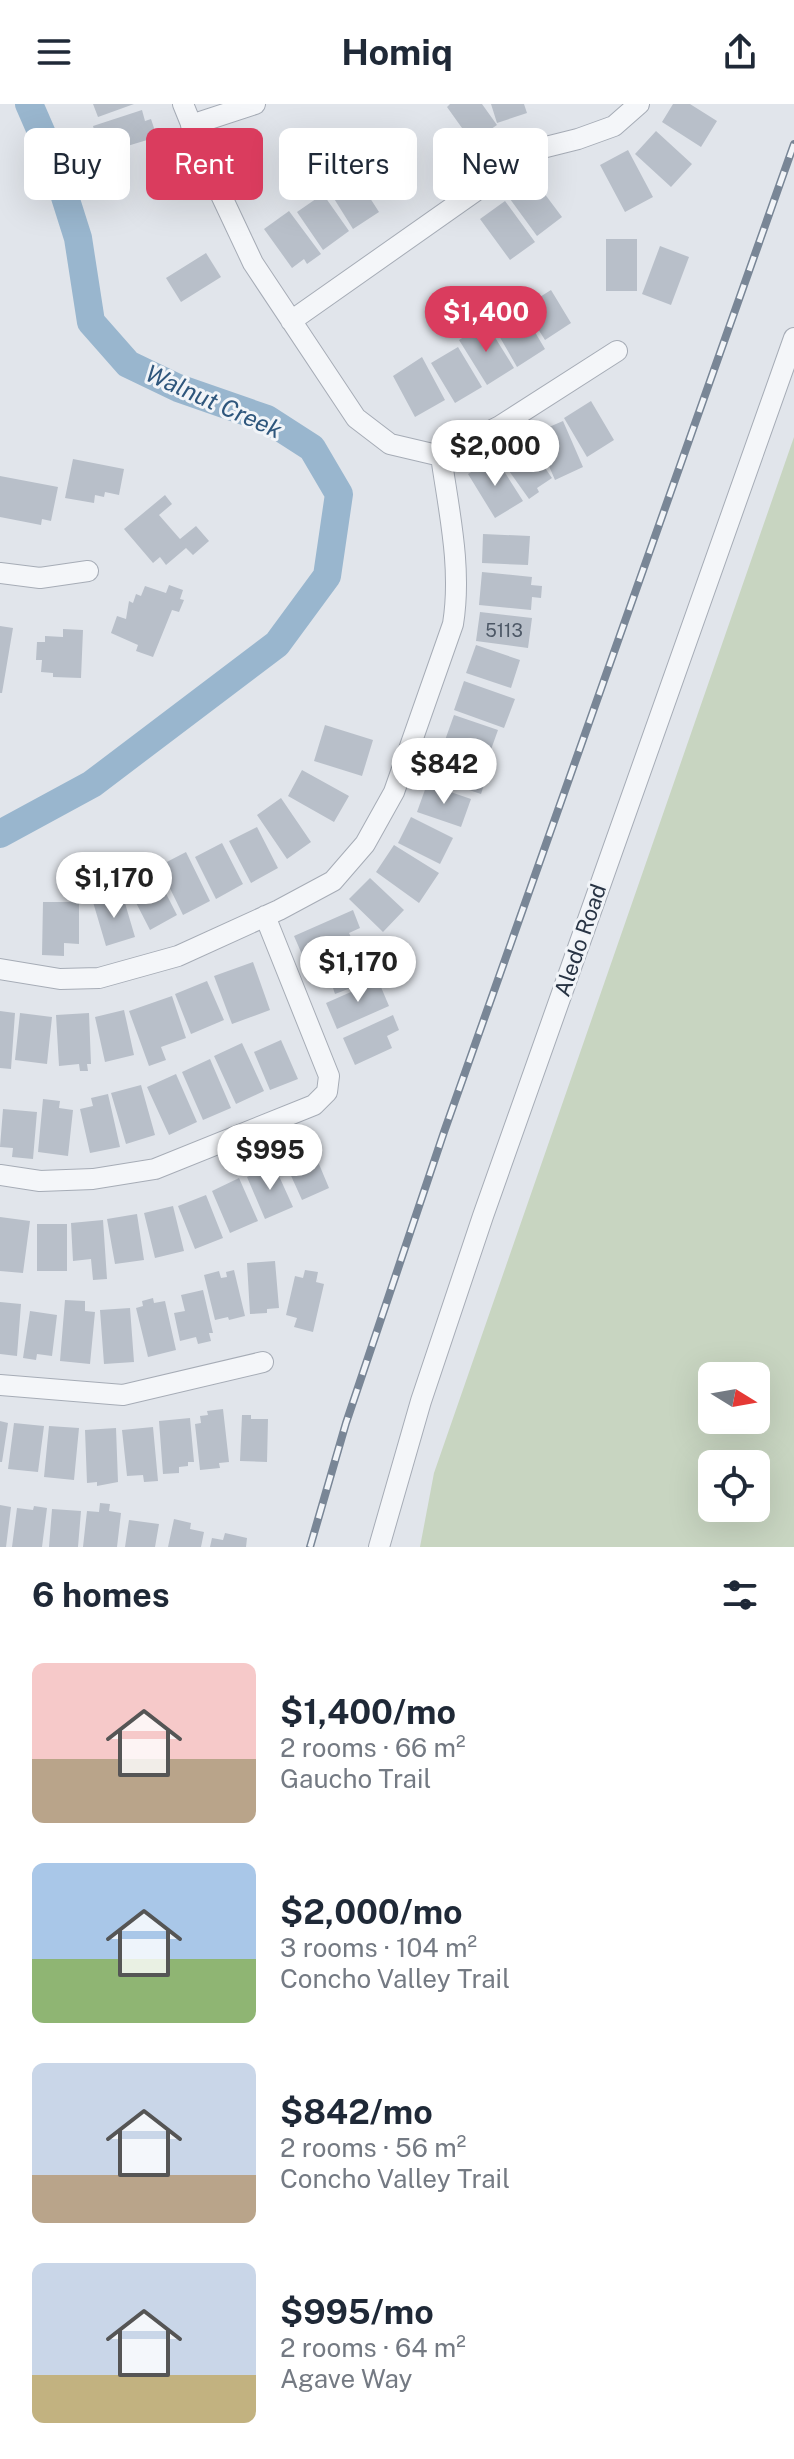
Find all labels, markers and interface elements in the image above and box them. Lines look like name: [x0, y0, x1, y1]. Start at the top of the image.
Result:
icon: menu: [32, 30, 76, 74]
icon: share: [718, 30, 762, 74]
text: Homiq: [341, 31, 453, 73]
chip: Buy: [24, 128, 130, 200]
chip: Rent: [146, 128, 263, 200]
chip: Filters: [279, 128, 417, 200]
chip: New: [433, 128, 548, 200]
pin: $1,400: [421, 286, 551, 354]
text: $1,400: [443, 296, 529, 327]
water label: Walnut Creek: [142, 358, 286, 444]
pin: $2,000: [430, 420, 560, 488]
text: $2,000: [449, 430, 541, 461]
house number: 5113: [485, 620, 523, 641]
pin: $842: [397, 738, 491, 806]
text: $842: [410, 748, 478, 779]
pin: $1,170: [49, 852, 179, 920]
text: $1,170: [74, 862, 154, 893]
street label: Aledo Road: [549, 880, 611, 1000]
pin: $1,170: [293, 936, 423, 1004]
text: $1,170: [318, 946, 398, 977]
pin: $995: [223, 1124, 317, 1192]
text: $995: [235, 1134, 305, 1165]
north arrow: [698, 1362, 770, 1434]
map controls: [698, 1362, 770, 1522]
button: locate: [698, 1450, 770, 1522]
icon: filters: [718, 1573, 762, 1617]
text: 6 homes: [32, 1575, 170, 1615]
text: $1,400/mo: [280, 1692, 456, 1732]
icon: home: [96, 1695, 192, 1791]
text: 2 rooms · 66 m²: [280, 1732, 466, 1763]
text: Gaucho Trail: [280, 1763, 431, 1794]
text: $2,000/mo: [280, 1892, 463, 1932]
icon: home: [96, 1895, 192, 1991]
text: 3 rooms · 104 m²: [280, 1932, 477, 1963]
text: Concho Valley Trail: [280, 1963, 510, 1994]
text: $842/mo: [280, 2092, 433, 2132]
icon: home: [96, 2095, 192, 2191]
text: 2 rooms · 56 m²: [280, 2132, 466, 2163]
text: Concho Valley Trail: [280, 2163, 510, 2194]
text: $995/mo: [280, 2292, 434, 2332]
icon: home: [96, 2295, 192, 2391]
text: 2 rooms · 64 m²: [280, 2332, 466, 2363]
text: Agave Way: [280, 2363, 412, 2394]

